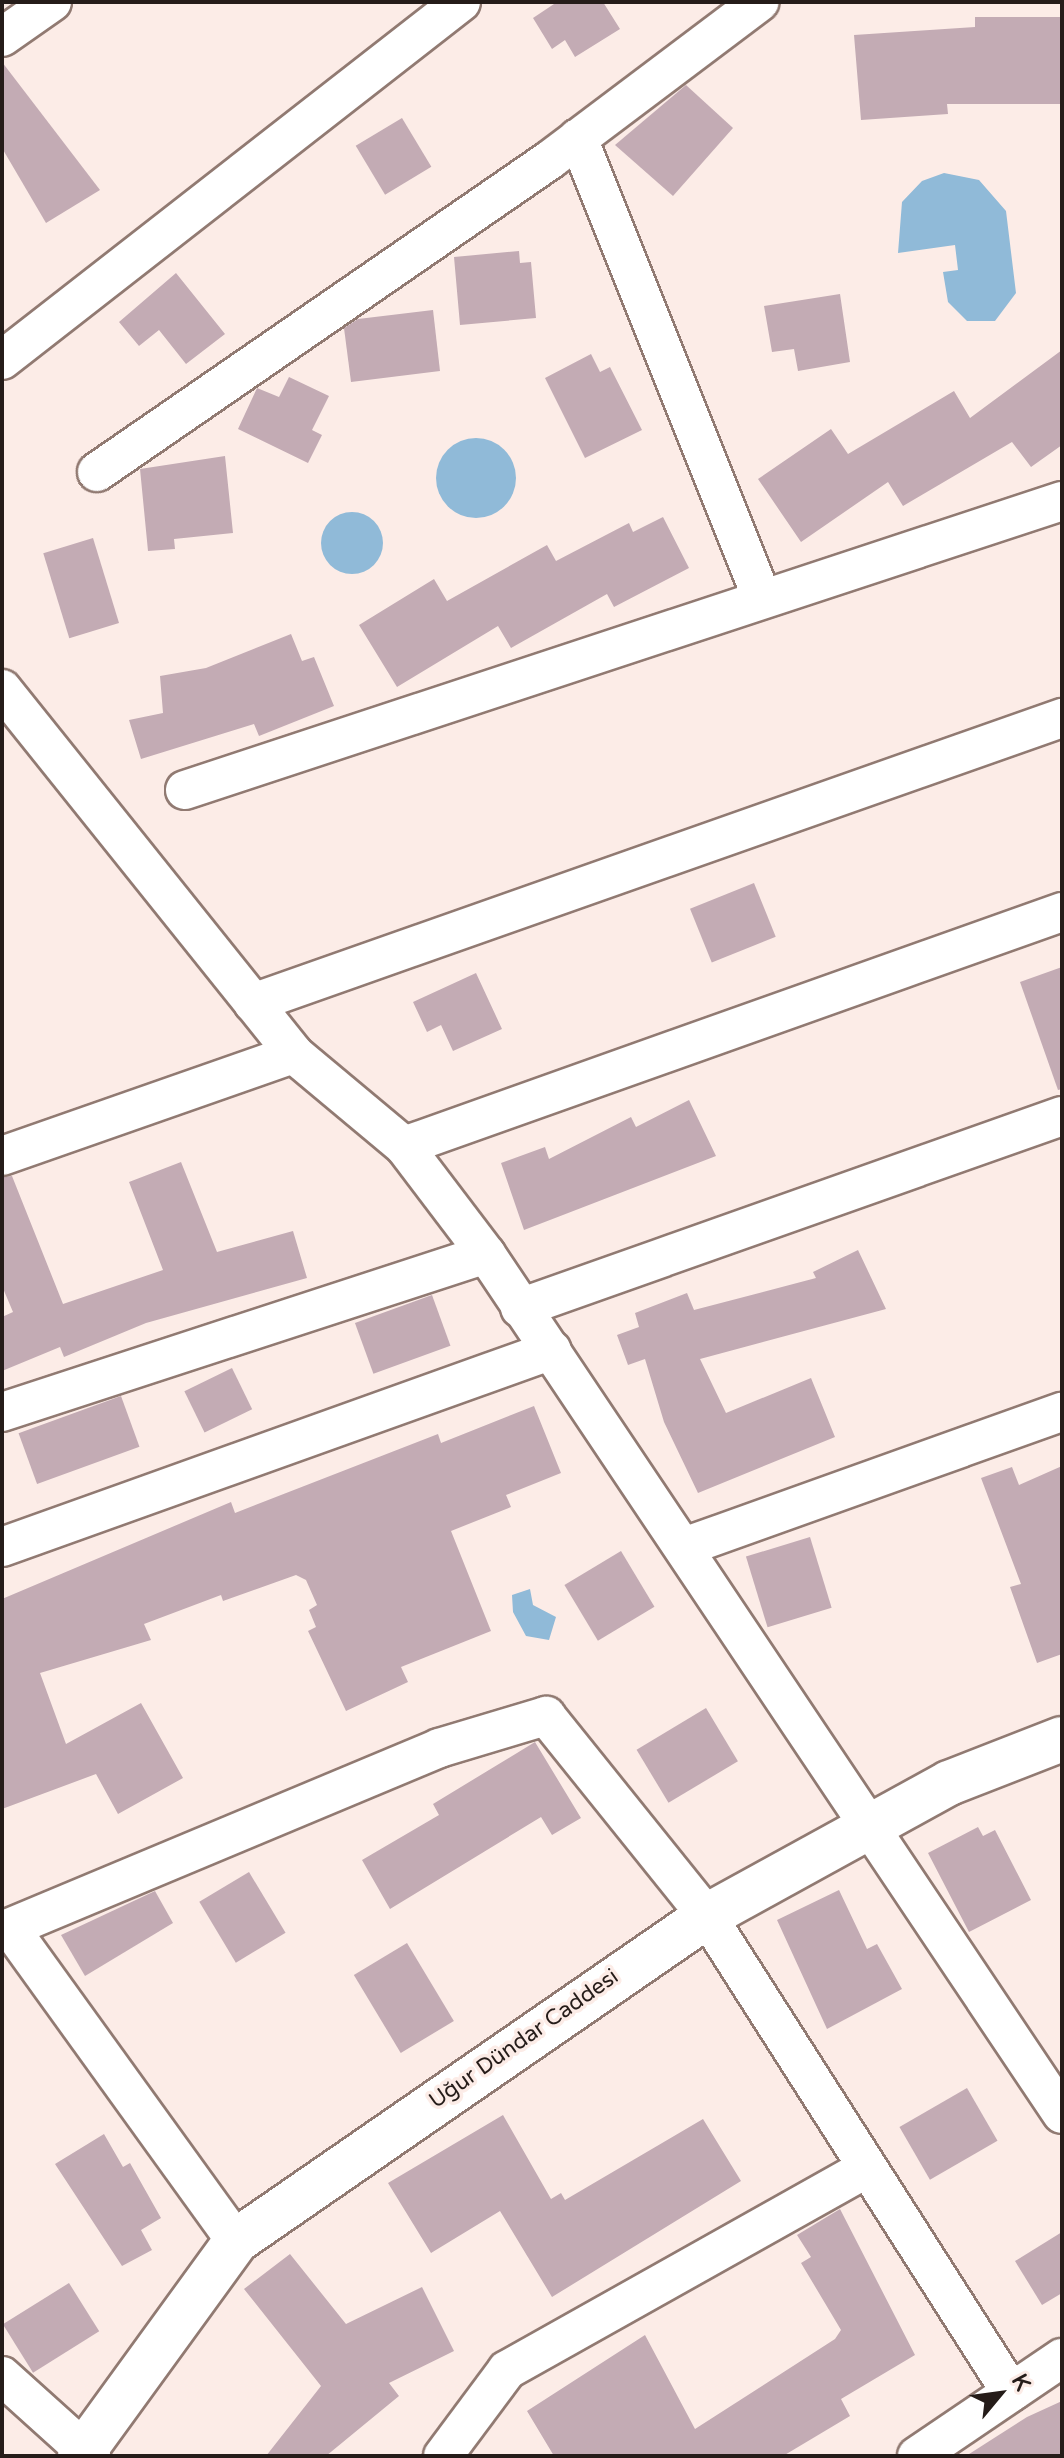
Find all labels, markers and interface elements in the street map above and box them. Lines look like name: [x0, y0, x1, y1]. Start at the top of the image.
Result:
street label: Uğur Dündar Caddesi: [424, 1964, 624, 2114]
north arrow: [960, 2354, 1040, 2434]
text: K: [1006, 2370, 1036, 2395]

